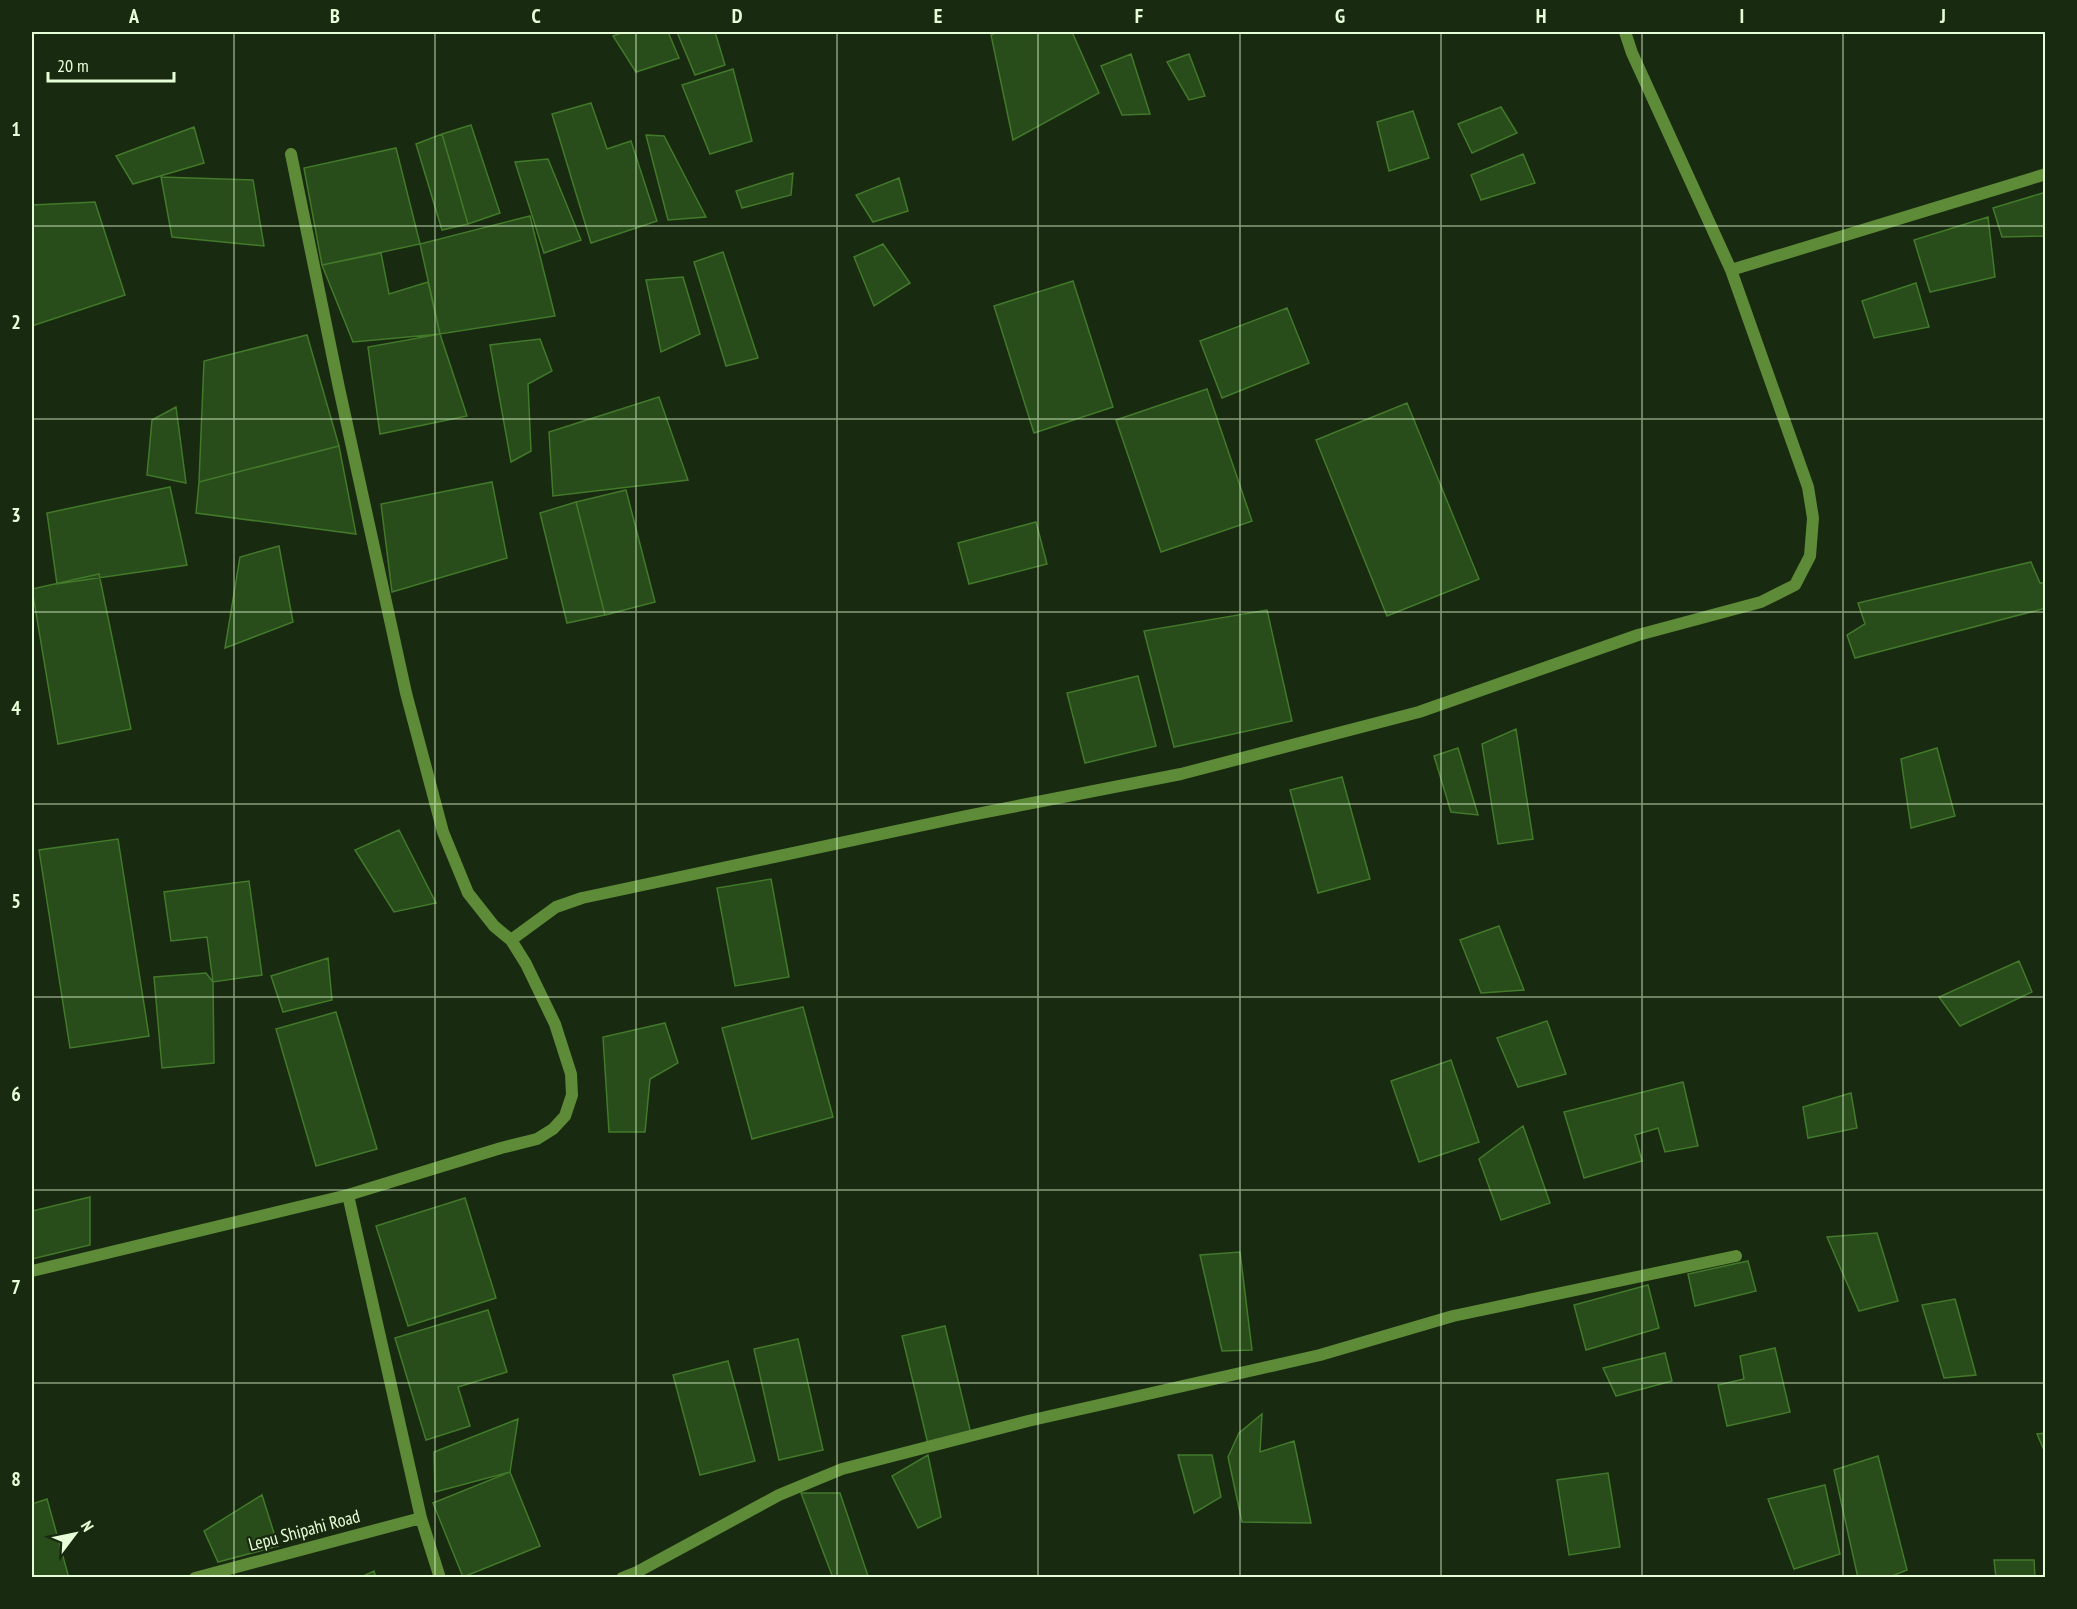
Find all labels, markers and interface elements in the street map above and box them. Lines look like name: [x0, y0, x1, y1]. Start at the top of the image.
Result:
text: A: [128, 3, 140, 29]
text: B: [330, 3, 340, 29]
text: C: [531, 3, 541, 29]
text: D: [732, 3, 743, 29]
text: E: [934, 3, 942, 29]
text: F: [1135, 3, 1143, 29]
text: G: [1335, 3, 1345, 29]
text: H: [1536, 3, 1546, 29]
text: I: [1740, 3, 1744, 29]
text: J: [1939, 3, 1946, 29]
scale bar: [48, 45, 174, 83]
text: 20 m: [57, 54, 89, 77]
text: 1: [11, 116, 21, 142]
text: 2: [11, 309, 21, 335]
text: 3: [11, 502, 21, 528]
text: 4: [11, 695, 21, 721]
text: 5: [11, 888, 21, 914]
text: 6: [11, 1081, 21, 1107]
text: 7: [11, 1274, 21, 1300]
text: 8: [11, 1466, 21, 1492]
north arrow: [45, 1504, 105, 1564]
street label: Lepu Shipahi Road: [246, 1504, 362, 1556]
text: N: [77, 1517, 98, 1535]

